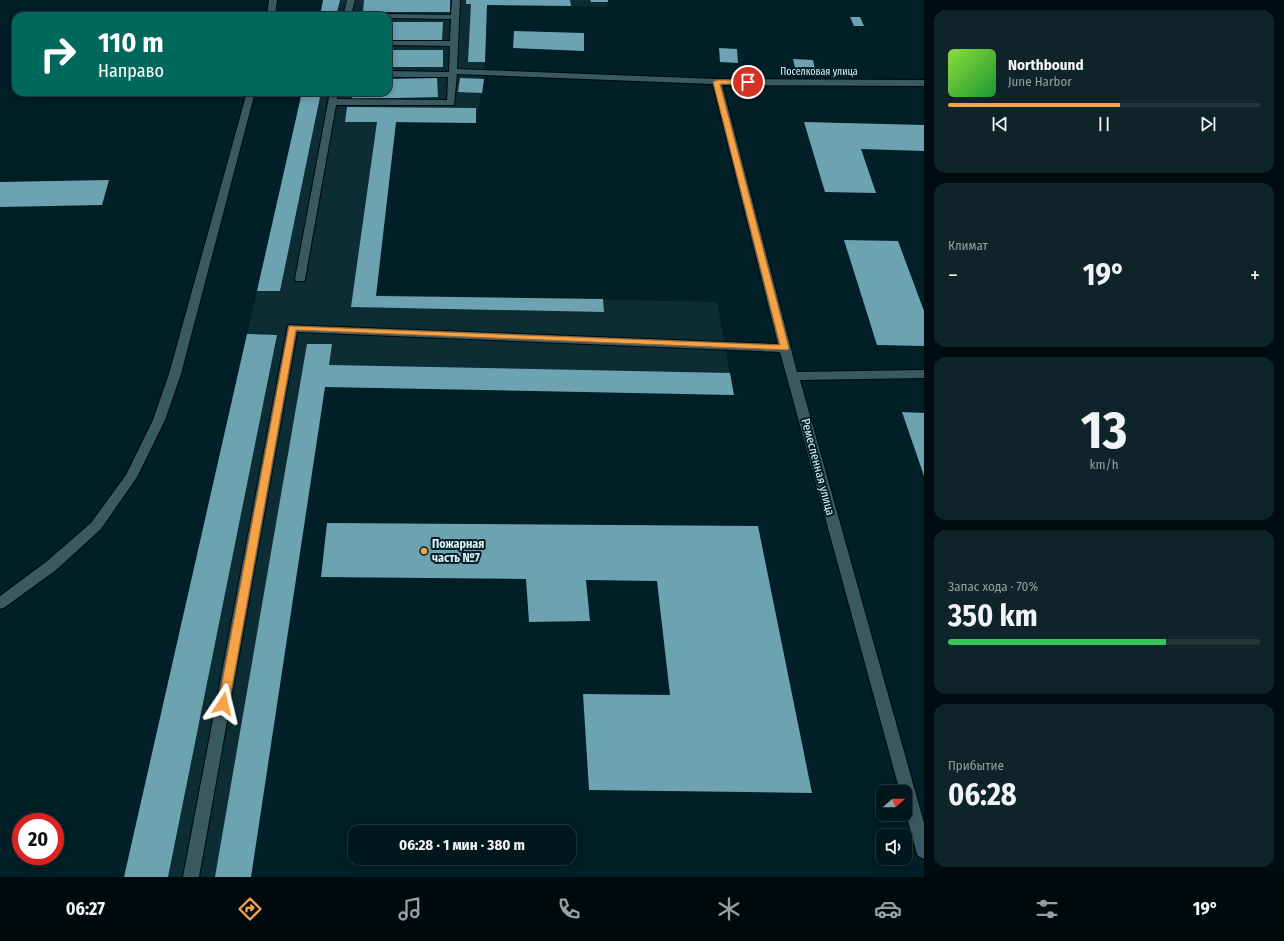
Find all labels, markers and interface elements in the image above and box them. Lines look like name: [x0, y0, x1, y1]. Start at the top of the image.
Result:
text: 110 m: [98, 26, 164, 59]
icon: right: [32, 28, 84, 80]
text: Northbound: [1008, 56, 1084, 74]
text: Направо: [98, 60, 164, 82]
pin: [731, 65, 765, 99]
street label: Поселковая улица: [780, 66, 858, 78]
icon: arrive: [737, 71, 759, 93]
text: June Harbor: [1008, 74, 1072, 89]
icon: previous: [989, 113, 1011, 135]
icon: pause: [1093, 113, 1115, 135]
icon: next: [1197, 113, 1219, 135]
text: Климат: [948, 238, 988, 253]
text: 19°: [1083, 257, 1125, 293]
text: −: [948, 262, 958, 289]
text: +: [1250, 262, 1260, 289]
text: 13: [1081, 399, 1127, 462]
street label: Ремесленная улица: [798, 417, 838, 517]
text: km/h: [1090, 457, 1119, 472]
place label: Пожарная часть №7: [432, 537, 484, 565]
marker: Пожарная часть №7: [419, 546, 429, 556]
text: Запас хода · 70%: [948, 579, 1038, 594]
text: 350 km: [948, 598, 1038, 634]
position arrow: [202, 683, 244, 725]
text: Прибытие: [948, 758, 1004, 773]
text: 06:28: [948, 777, 1017, 813]
north arrow: [876, 785, 912, 821]
map controls: [876, 785, 912, 865]
speed limit sign: 20: [12, 813, 64, 865]
button: sound: [876, 829, 912, 865]
text: 06:28 · 1 мин · 380 m: [399, 836, 525, 854]
icon: directions: [236, 895, 264, 923]
icon: music: [396, 895, 424, 923]
icon: phone: [555, 895, 583, 923]
icon: climate: [715, 895, 743, 923]
icon: car: [874, 895, 902, 923]
icon: filters: [1033, 895, 1061, 923]
text: 06:27: [66, 898, 105, 920]
text: 19°: [1193, 898, 1218, 920]

